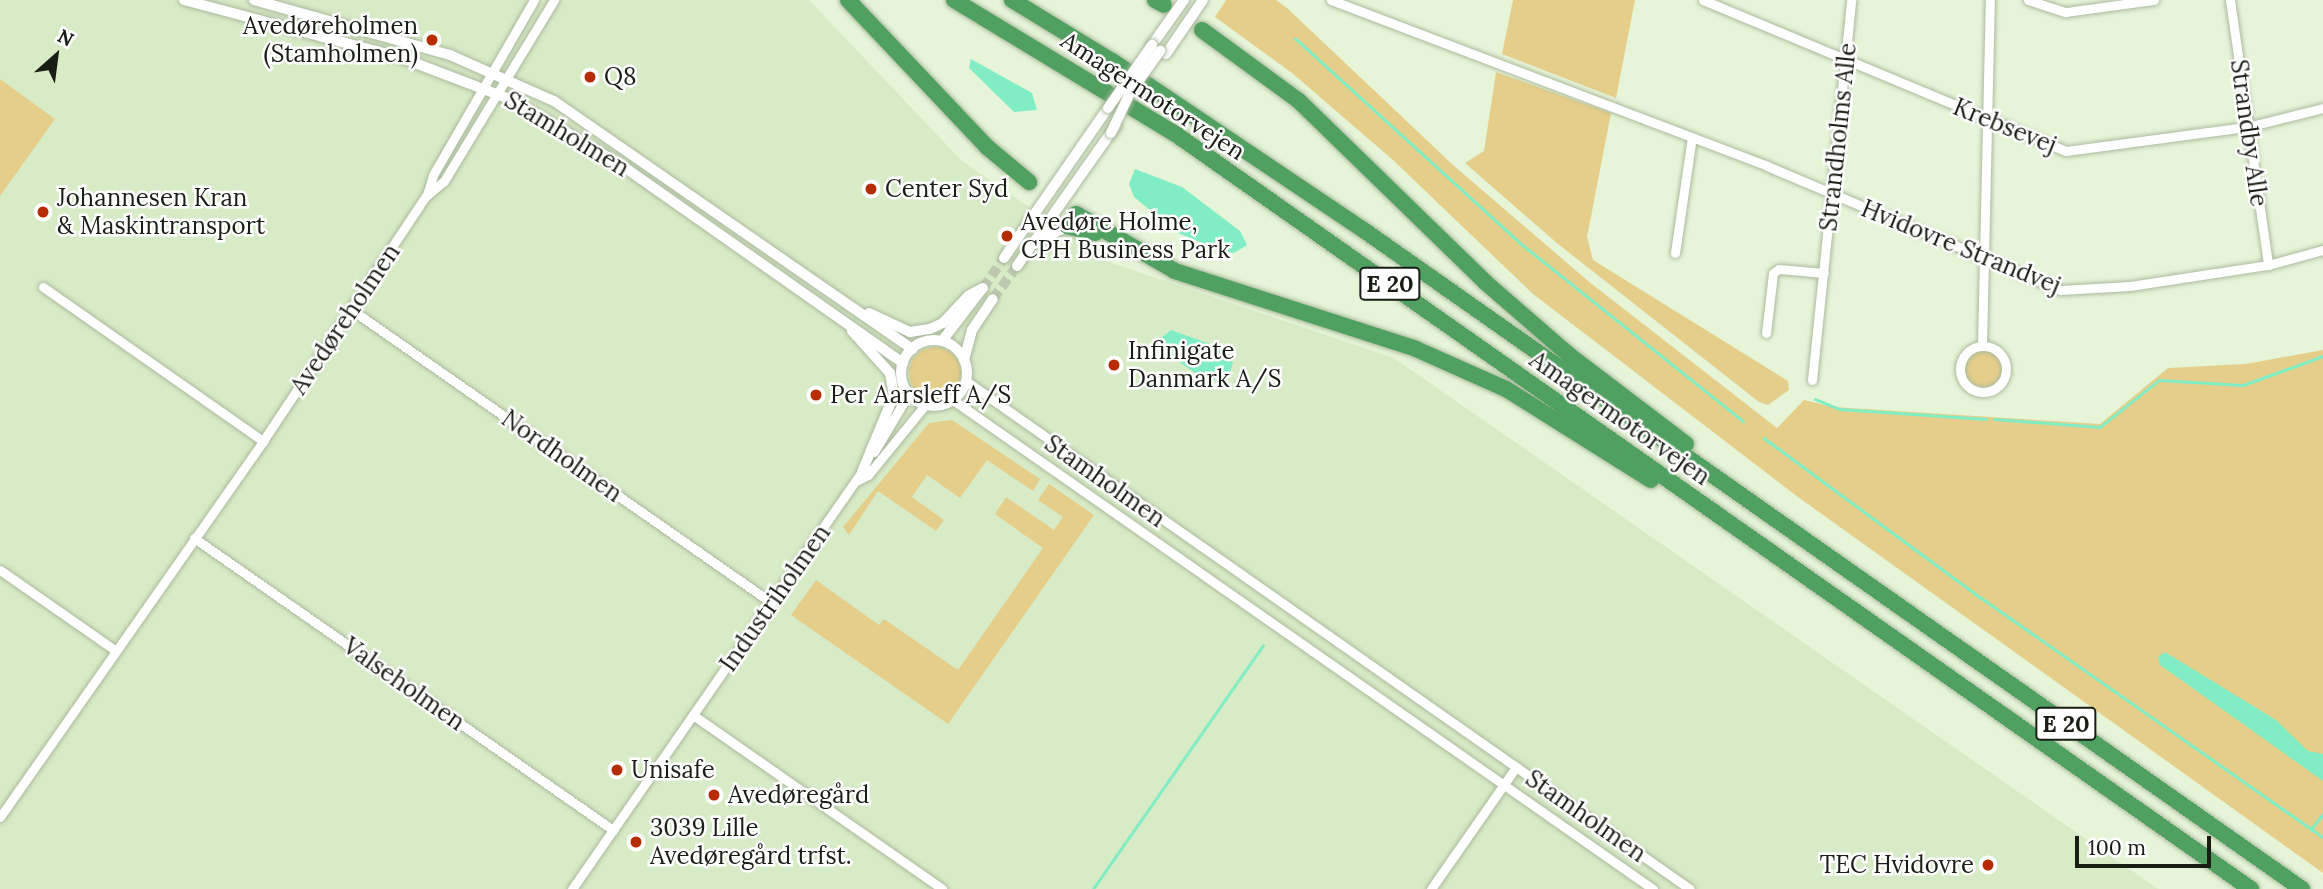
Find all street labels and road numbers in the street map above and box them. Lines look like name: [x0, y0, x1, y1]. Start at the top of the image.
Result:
street label: Amagermotorvejen: [1056, 26, 1250, 166]
street label: Strandholms Alle: [1814, 41, 1862, 233]
street label: Strandby Alle: [2224, 58, 2274, 208]
street label: Stamholmen: [499, 85, 635, 183]
street label: Krebsevej: [1949, 92, 2061, 160]
street label: Hvidovre Strandvej: [1857, 194, 2065, 300]
street label: Avedøreholmen: [284, 238, 406, 400]
road number: E 20: [1358, 264, 1422, 304]
street label: Amagermotorvejen: [1524, 345, 1716, 491]
street label: Nordholmen: [496, 404, 628, 508]
street label: Stamholmen: [1039, 429, 1171, 533]
street label: Industriholmen: [714, 519, 836, 677]
street label: Valseholmen: [338, 631, 470, 737]
road number: E 20: [2035, 704, 2098, 744]
street label: Stamholmen: [1520, 764, 1652, 868]

